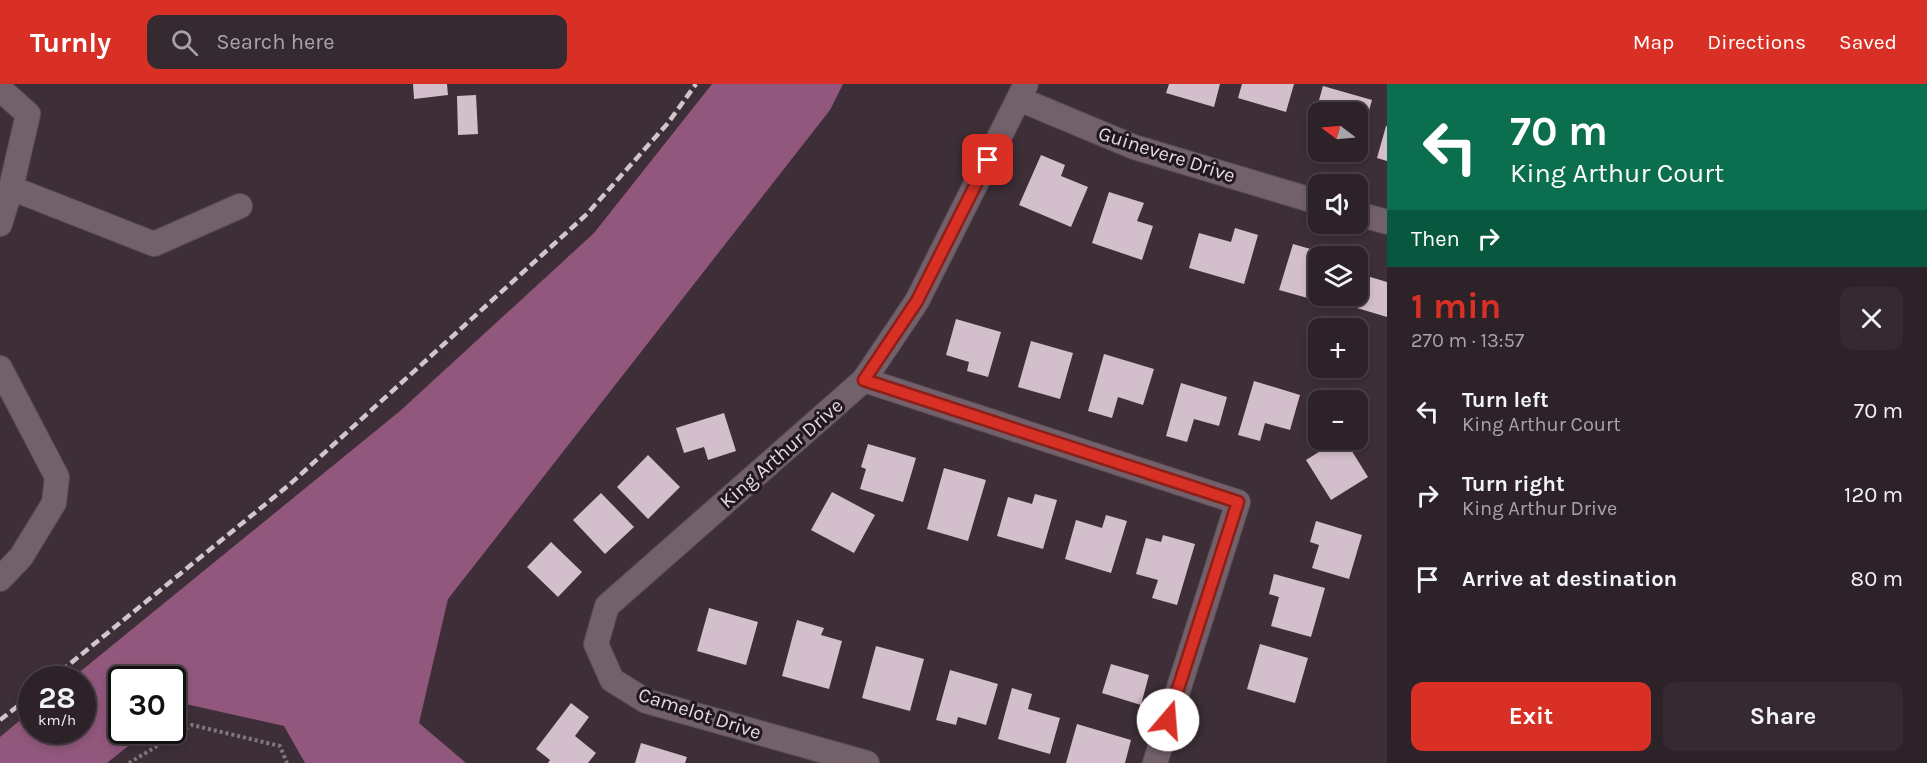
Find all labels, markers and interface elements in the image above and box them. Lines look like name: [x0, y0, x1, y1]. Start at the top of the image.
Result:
search box: [147, 15, 567, 69]
text: Turnly: [30, 26, 111, 59]
icon: search: [168, 26, 201, 59]
text: Search here: [216, 29, 335, 55]
text: Map: [1633, 30, 1674, 54]
text: Directions: [1707, 30, 1806, 54]
text: Saved: [1839, 30, 1897, 54]
north arrow: [1308, 102, 1368, 162]
map controls: [1308, 102, 1368, 450]
text: 70 m: [1510, 106, 1608, 156]
icon: left: [1411, 108, 1489, 186]
street label: Guinevere Drive: [1095, 122, 1238, 187]
pin: [962, 134, 1013, 185]
icon: arrive: [971, 143, 1004, 176]
text: King Arthur Court: [1510, 157, 1724, 189]
button: sound: [1308, 174, 1368, 234]
icon: right: [1472, 222, 1505, 255]
text: Then: [1411, 226, 1460, 252]
button: layers: [1308, 246, 1368, 306]
text: 1 min: [1411, 285, 1501, 327]
button: close: [1840, 287, 1903, 350]
button: +: [1308, 318, 1368, 378]
text: 270 m · 13:57: [1411, 329, 1524, 352]
text: Turn left: [1462, 387, 1549, 413]
button: −: [1308, 390, 1368, 450]
street label: King Arthur Drive: [715, 394, 847, 513]
icon: left: [1411, 395, 1444, 428]
text: 70 m: [1854, 398, 1903, 424]
text: King Arthur Court: [1462, 413, 1621, 436]
text: Turn right: [1462, 471, 1565, 497]
icon: right: [1411, 479, 1444, 512]
text: 120 m: [1844, 482, 1903, 508]
text: King Arthur Drive: [1462, 497, 1617, 520]
icon: arrive: [1411, 563, 1444, 596]
text: Arrive at destination: [1462, 566, 1677, 592]
text: 80 m: [1851, 566, 1903, 592]
speed limit sign: 30: [108, 666, 186, 744]
text: 28: [38, 680, 76, 716]
button: Exit: [1411, 682, 1651, 751]
button: Share: [1663, 682, 1903, 751]
street label: Camelot Drive: [636, 683, 764, 744]
position arrow: [1136, 688, 1200, 752]
text: km/h: [38, 711, 76, 729]

